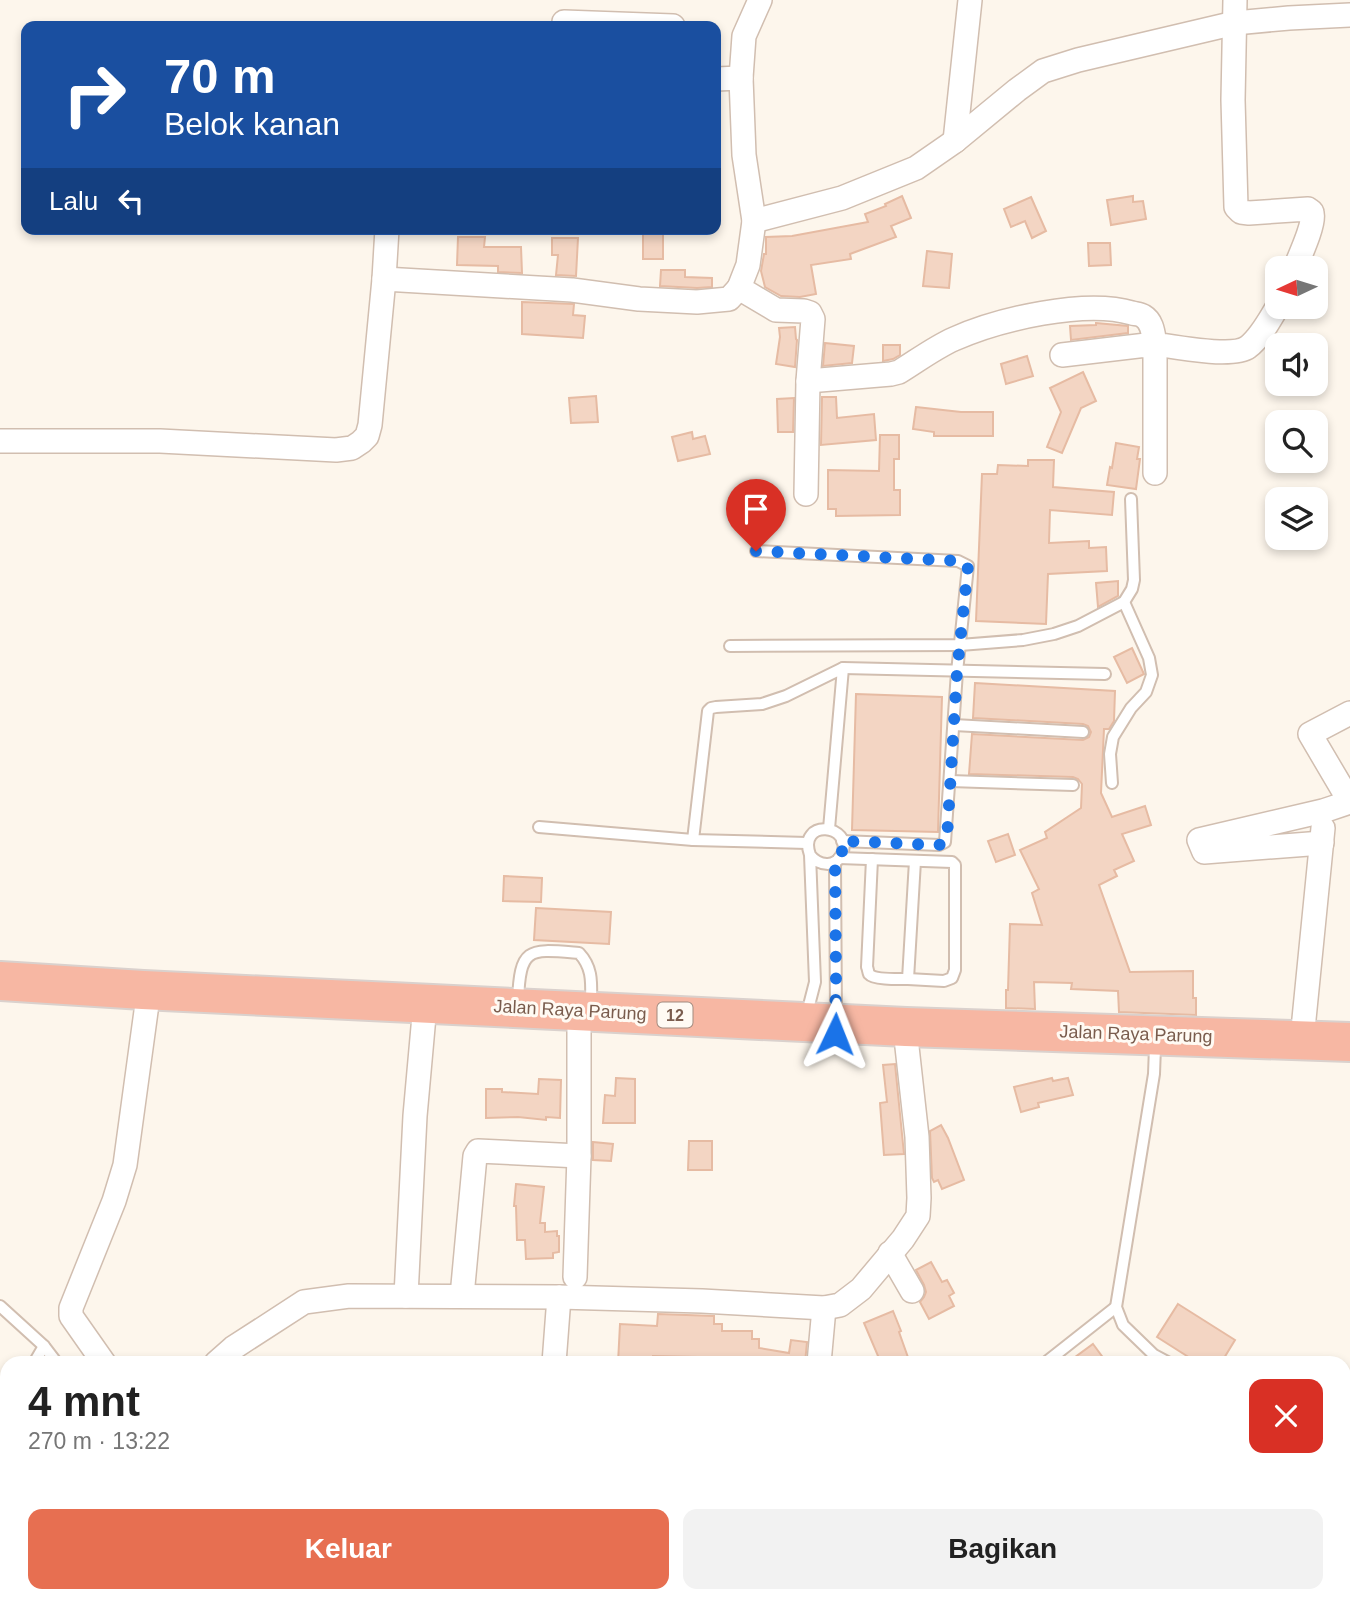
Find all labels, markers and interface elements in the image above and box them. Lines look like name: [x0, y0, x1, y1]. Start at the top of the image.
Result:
icon: right: [49, 49, 140, 140]
text: 70 m: [164, 49, 276, 103]
text: Belok kanan: [164, 106, 340, 142]
icon: left: [112, 182, 150, 220]
text: Lalu: [49, 186, 98, 216]
north arrow: [1265, 256, 1328, 318]
map controls: [1265, 256, 1328, 550]
button: sound: [1265, 333, 1328, 396]
button: search: [1265, 410, 1328, 473]
pin: [726, 479, 786, 551]
button: layers: [1265, 487, 1328, 550]
icon: arrive: [737, 490, 775, 528]
street label: Jalan Raya Parung: [493, 996, 647, 1024]
position arrow: [798, 997, 872, 1071]
road number: 12: [658, 1002, 692, 1028]
street label: Jalan Raya Parung: [1059, 1021, 1213, 1047]
text: 4 mnt: [28, 1378, 140, 1425]
button: close: [1249, 1379, 1323, 1453]
text: 270 m · 13:22: [28, 1428, 170, 1454]
button: Keluar: [28, 1509, 669, 1589]
button: Bagikan: [683, 1509, 1323, 1589]

